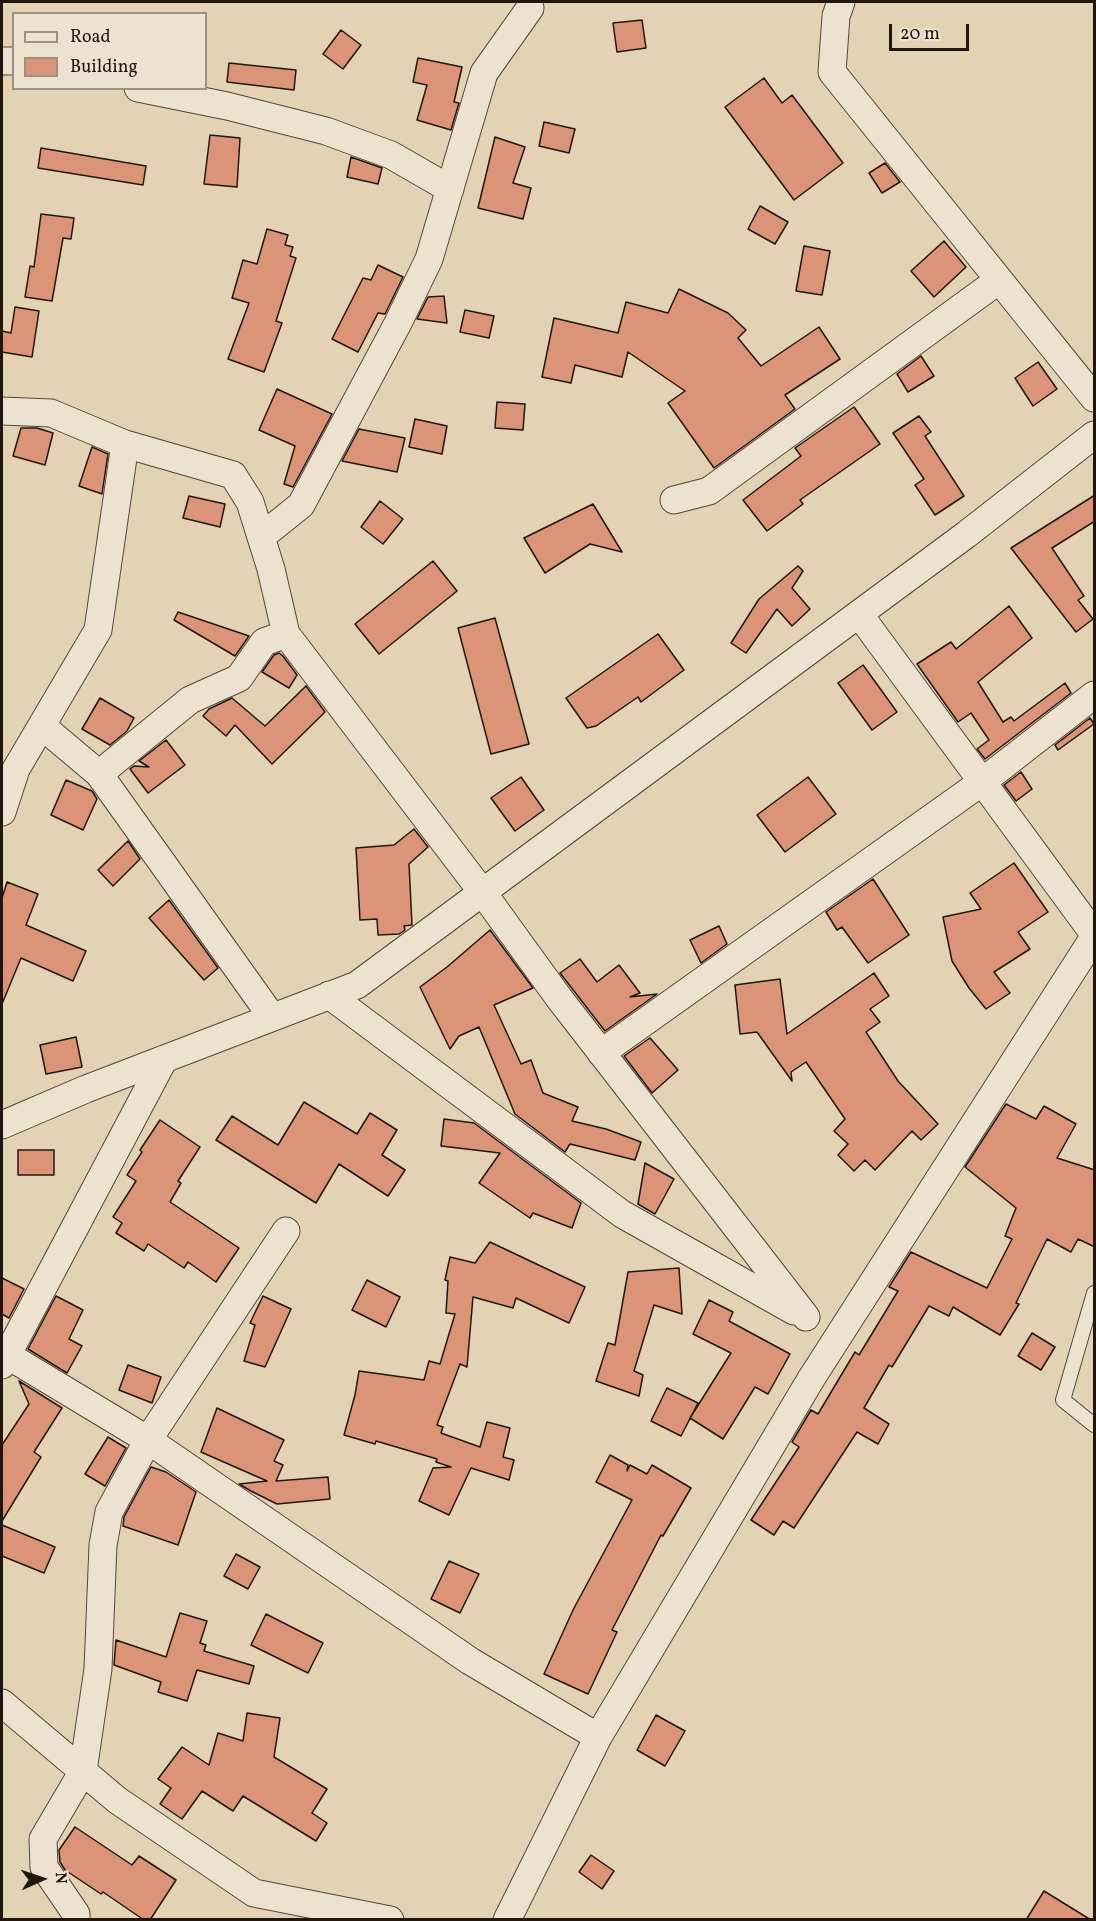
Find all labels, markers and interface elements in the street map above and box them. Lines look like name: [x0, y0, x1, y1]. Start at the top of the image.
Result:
legend: [12, 12, 207, 90]
scale bar: [892, 12, 972, 50]
text: 20 m: [900, 22, 940, 47]
text: Road: [70, 25, 111, 50]
text: Building: [70, 55, 138, 80]
north arrow: [12, 1849, 72, 1909]
text: N: [49, 1872, 71, 1884]

